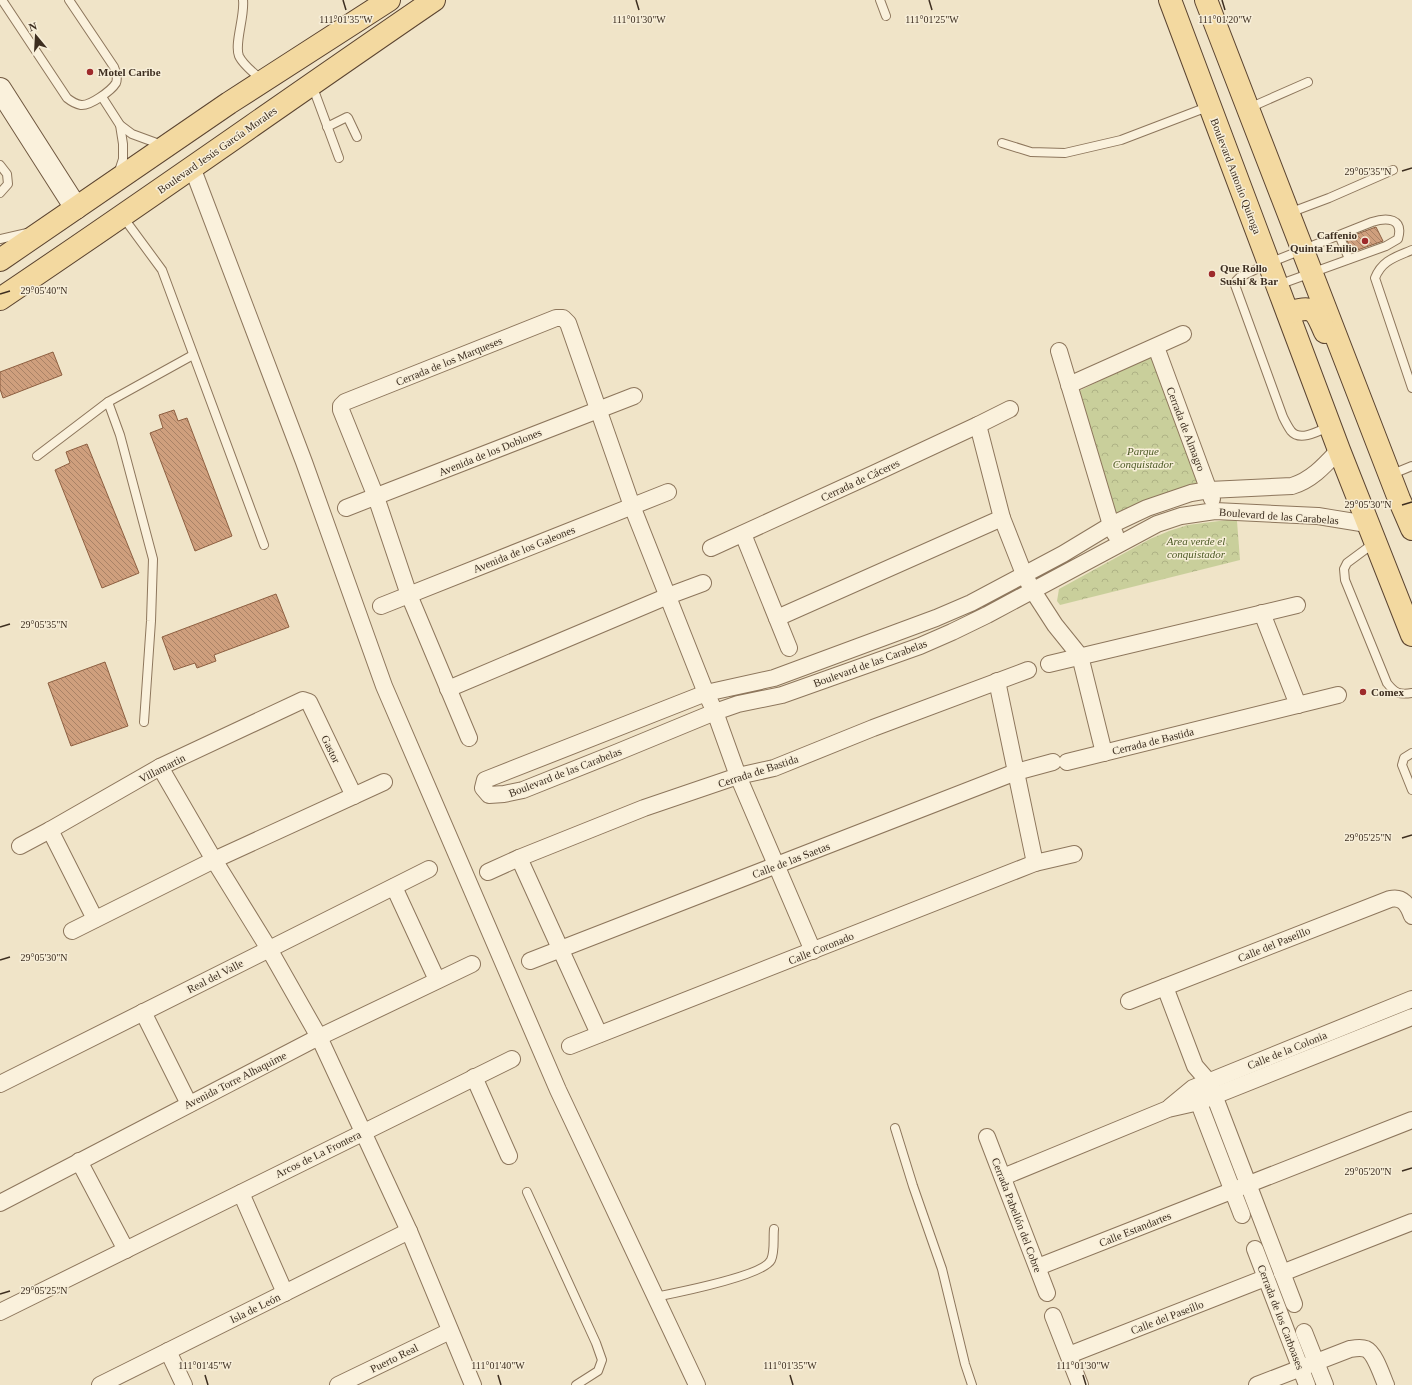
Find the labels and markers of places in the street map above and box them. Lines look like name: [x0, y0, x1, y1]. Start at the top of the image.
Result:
place label: Motel Caribe: [98, 66, 161, 78]
marker: Motel Caribe: [85, 67, 95, 77]
place label: Caffenio Quinta Emilio: [1290, 229, 1357, 254]
marker: Caffenio Quinta Emilio: [1360, 236, 1370, 246]
place label: Que Rollo Sushi & Bar: [1220, 262, 1278, 287]
marker: Que Rollo Sushi & Bar: [1207, 269, 1217, 279]
place label: Comex: [1371, 686, 1404, 698]
marker: Comex: [1358, 687, 1368, 697]

